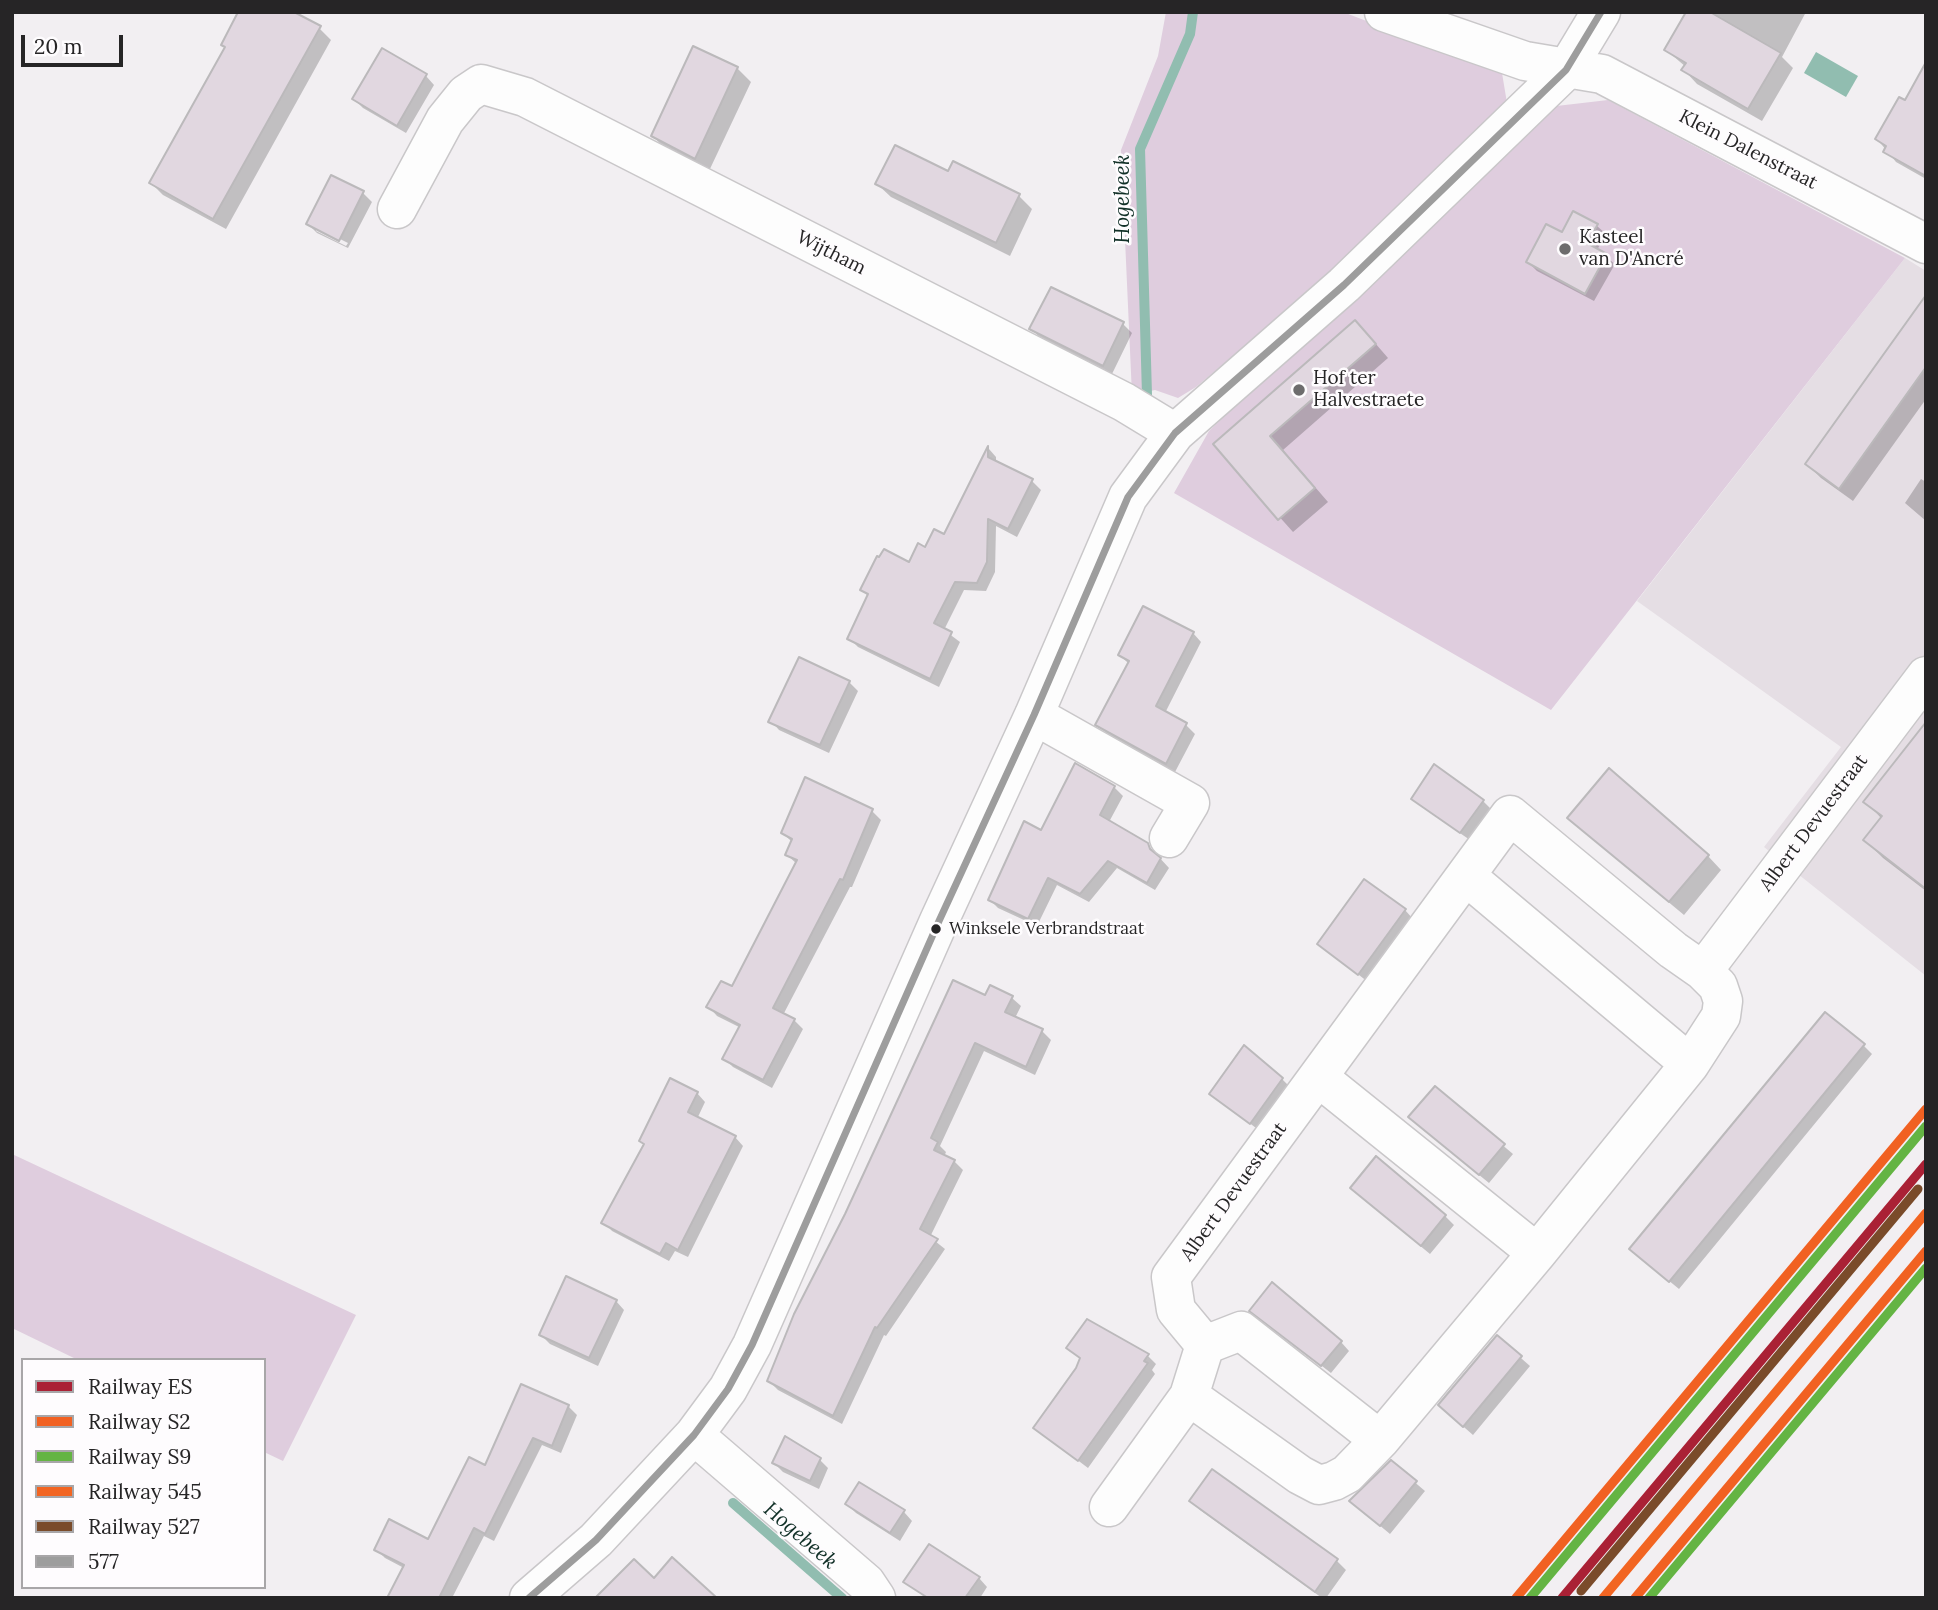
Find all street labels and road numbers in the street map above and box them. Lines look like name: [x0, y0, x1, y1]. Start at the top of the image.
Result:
street label: Klein Dalenstraat: [1675, 105, 1821, 195]
street label: Wijtham: [793, 226, 869, 280]
street label: Albert Devuestraat: [1755, 750, 1873, 896]
street label: Albert Devuestraat: [1176, 1118, 1292, 1266]

